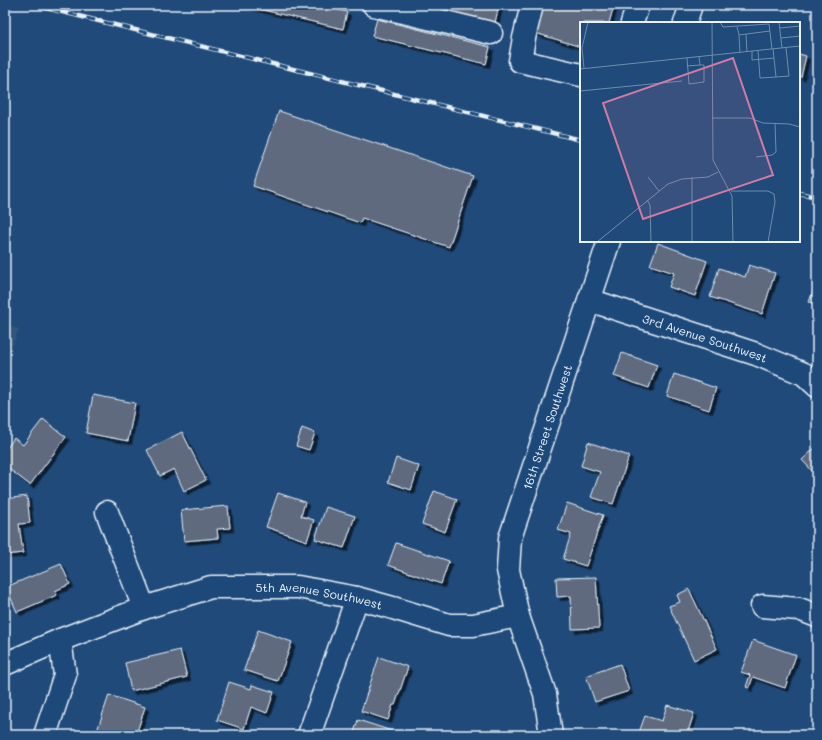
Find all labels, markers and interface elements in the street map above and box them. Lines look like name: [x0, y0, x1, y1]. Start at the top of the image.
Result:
inset map: [580, 22, 800, 242]
street label: 3rd Avenue Southwest: [641, 310, 770, 366]
street label: 16th Street Southwest: [519, 362, 575, 492]
street label: 5th Avenue Southwest: [256, 579, 384, 613]

